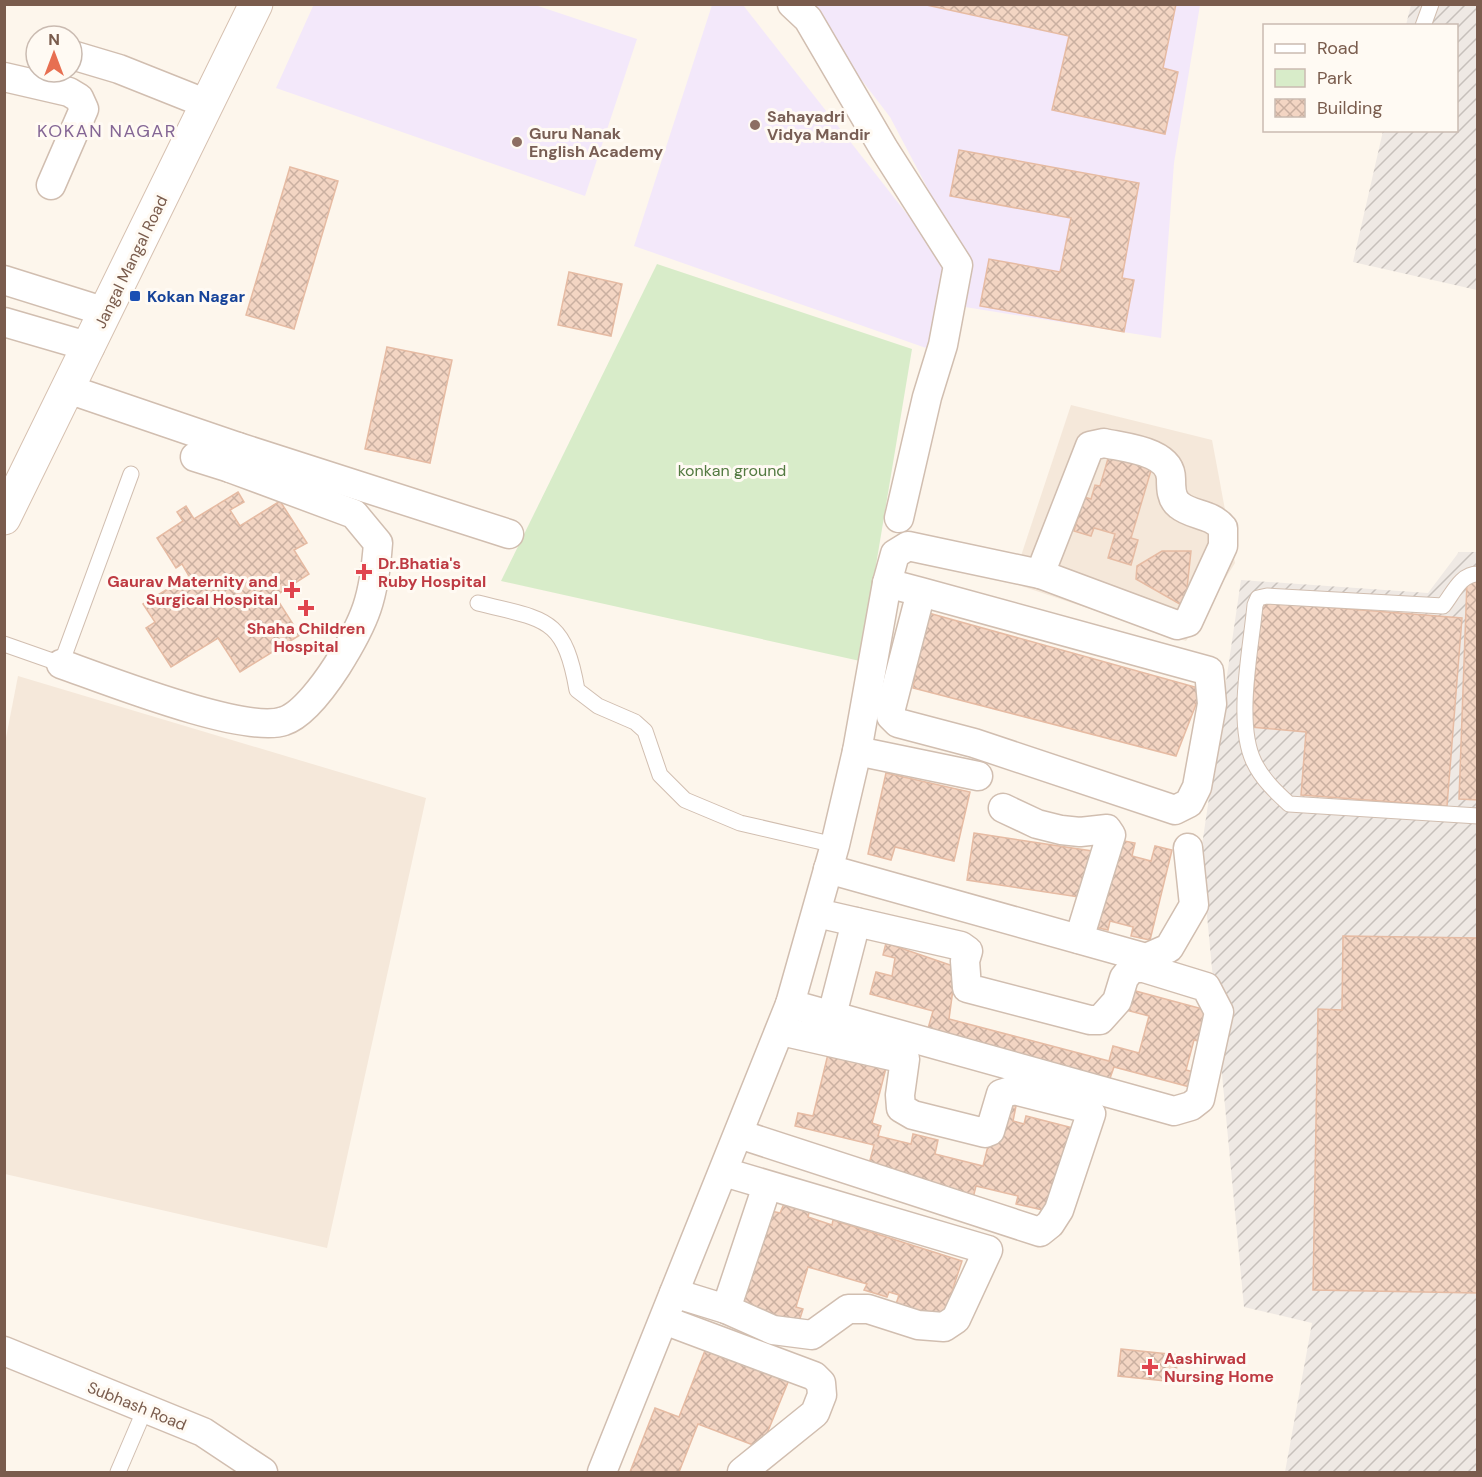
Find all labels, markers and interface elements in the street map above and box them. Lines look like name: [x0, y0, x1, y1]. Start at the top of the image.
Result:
north arrow: [24, 24, 84, 84]
legend: [1263, 24, 1458, 132]
text: N: [48, 29, 60, 50]
text: Road: [1317, 36, 1359, 60]
text: Park: [1317, 66, 1353, 90]
text: Building: [1317, 96, 1382, 120]
place label: Sahayadri Vidya Mandir: [767, 106, 871, 145]
marker: Sahayadri Vidya Mandir: [748, 118, 762, 132]
district label: KOKAN NAGAR: [37, 119, 177, 143]
place label: Guru Nanak English Academy: [529, 123, 663, 162]
marker: Guru Nanak English Academy: [510, 135, 524, 149]
street label: Jangal Mangal Road: [90, 192, 172, 332]
place label: Kokan Nagar: [147, 286, 245, 307]
marker: Kokan Nagar: [128, 289, 142, 303]
park label: konkan ground: [678, 460, 786, 481]
place label: Dr.Bhatia's Ruby Hospital: [378, 553, 486, 592]
marker: Dr.Bhatia's Ruby Hospital: [355, 563, 373, 581]
place label: Gaurav Maternity and Surgical Hospital: [107, 571, 278, 610]
marker: Gaurav Maternity and Surgical Hospital: [283, 581, 301, 599]
marker: Shaha Children Hospital: [297, 599, 315, 617]
place label: Shaha Children Hospital: [247, 618, 365, 657]
place label: Aashirwad Nursing Home: [1164, 1348, 1274, 1387]
marker: Aashirwad Nursing Home: [1141, 1358, 1159, 1376]
street label: Subhash Road: [84, 1377, 190, 1435]

